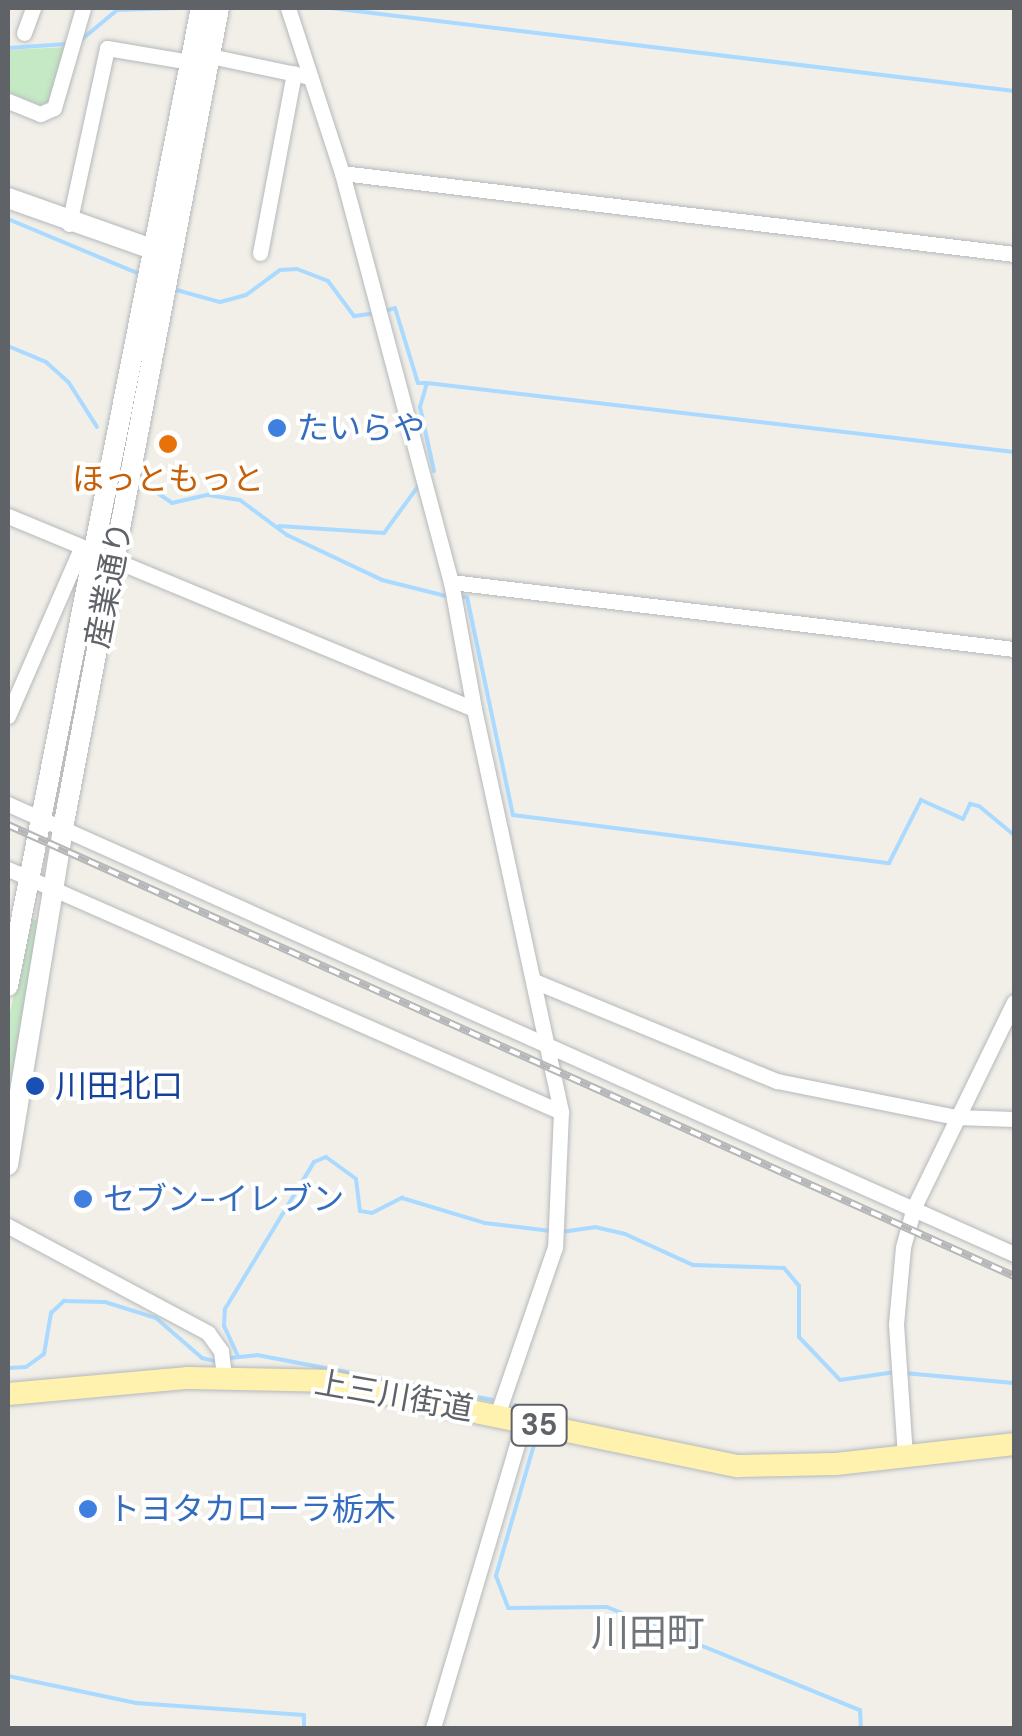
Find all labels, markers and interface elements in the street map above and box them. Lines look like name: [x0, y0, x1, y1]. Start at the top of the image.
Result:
place label: たいらや: [297, 409, 425, 447]
marker: たいらや: [266, 417, 288, 439]
marker: ほっともっと: [157, 433, 179, 455]
place label: ほっともっと: [72, 460, 264, 498]
street label: 産業通り: [78, 519, 140, 651]
place label: 川田北口: [55, 1067, 183, 1105]
marker: 川田北口: [24, 1075, 46, 1097]
place label: セブン-イレブン: [103, 1180, 344, 1218]
marker: セブン-イレブン: [72, 1188, 94, 1210]
street label: 上三川街道: [312, 1363, 476, 1429]
road number: 35: [509, 1400, 569, 1450]
place label: トヨタカローラ栃木: [108, 1490, 396, 1528]
marker: トヨタカローラ栃木: [77, 1498, 99, 1520]
district label: 川田町: [591, 1611, 705, 1657]

